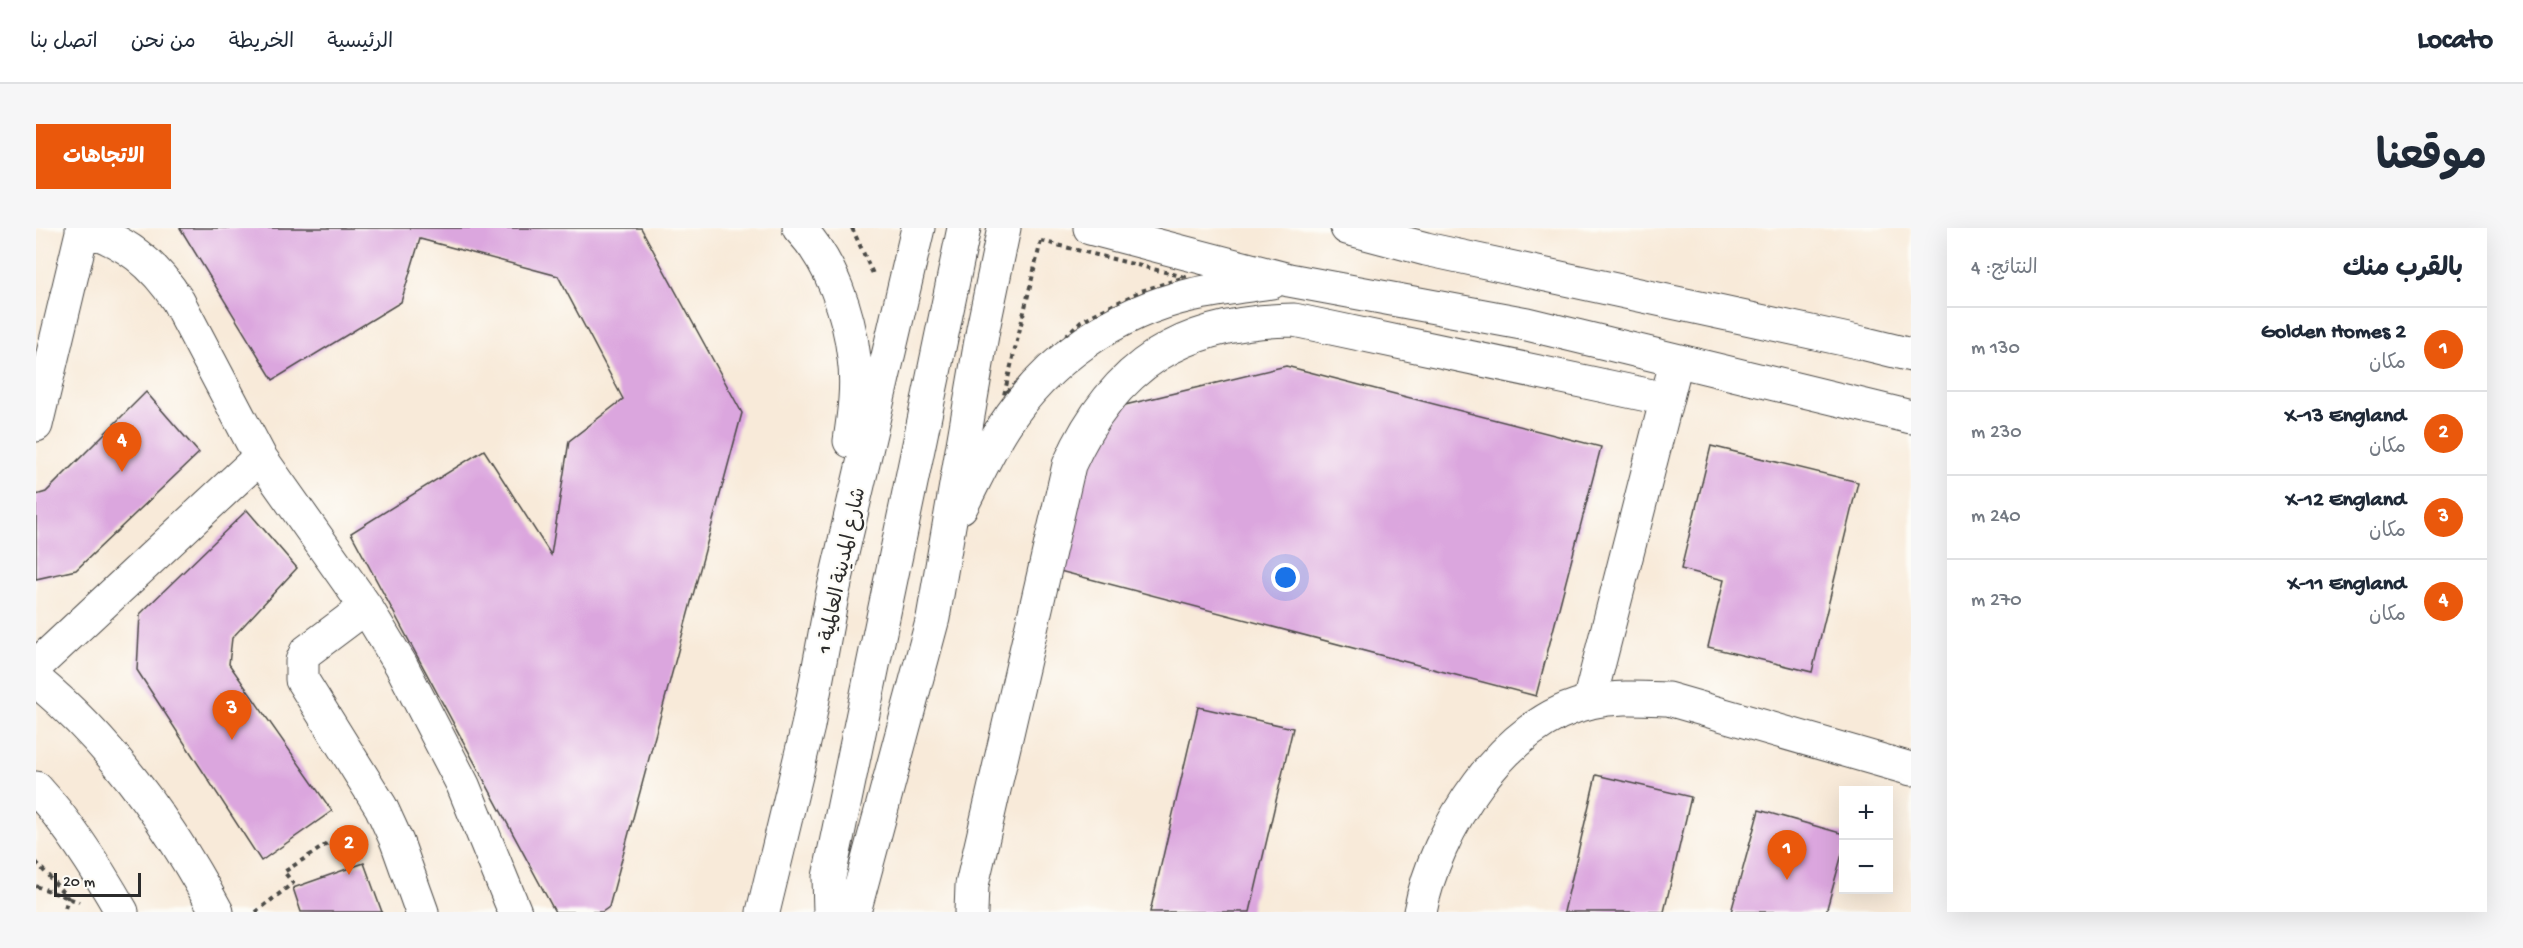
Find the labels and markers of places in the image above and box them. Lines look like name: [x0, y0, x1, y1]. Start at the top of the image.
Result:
pin: 4: [102, 422, 142, 472]
pin: 3: [212, 690, 252, 740]
pin: 2: [330, 826, 368, 875]
pin: 1: [1768, 830, 1806, 880]

